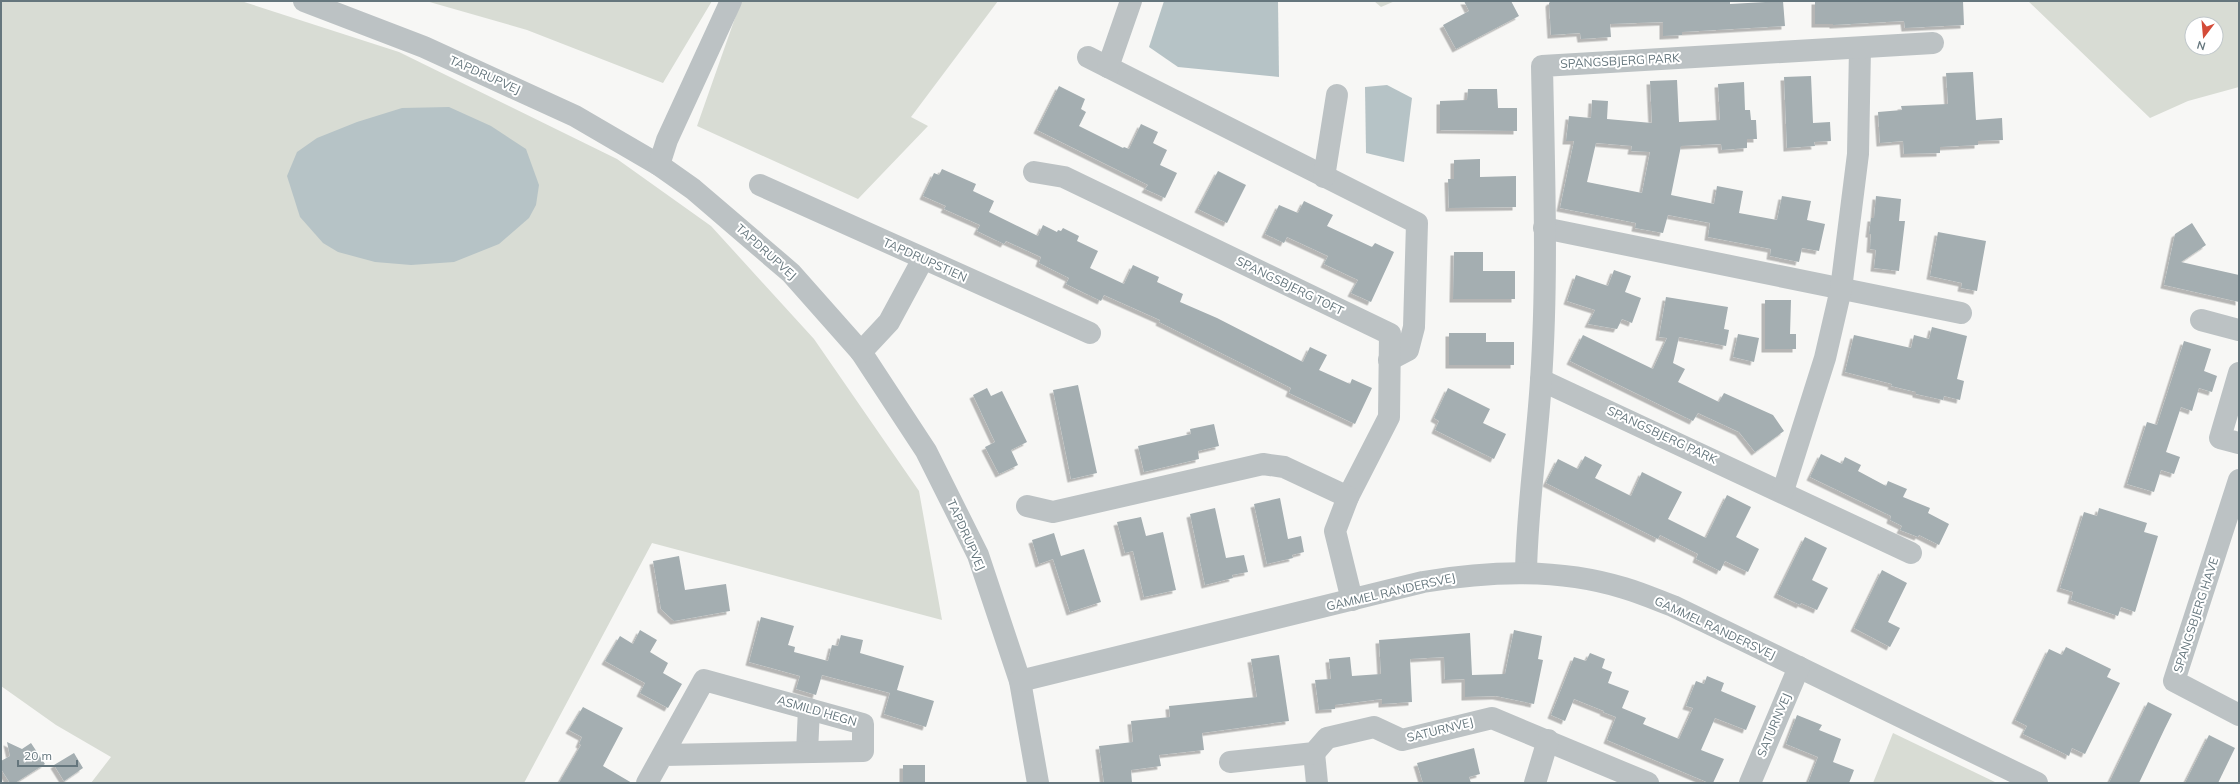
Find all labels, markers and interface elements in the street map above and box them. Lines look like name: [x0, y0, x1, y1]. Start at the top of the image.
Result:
north arrow: [2184, 16, 2224, 56]
text: N: [2195, 38, 2207, 53]
street label: SPANGSBJERG PARK: [1560, 50, 1680, 71]
street label: TAPDRUPVEJ: [447, 52, 523, 97]
street label: TAPDRUPVEJ: [733, 221, 800, 283]
street label: TAPDRUPSTIEN: [881, 234, 970, 285]
street label: SPANGSBJERG TOFT: [1234, 253, 1347, 318]
street label: SPANGSBJERG PARK: [1605, 403, 1720, 467]
street label: TAPDRUPVEJ: [944, 497, 989, 573]
street label: SPANGSBJERG HAVE: [2170, 555, 2221, 674]
street label: GAMMEL RANDERSVEJ: [1325, 569, 1457, 614]
street label: GAMMEL RANDERSVEJ: [1652, 593, 1778, 662]
street label: SATURNVEJ: [1753, 691, 1794, 759]
street label: ASMILD HEGN: [776, 692, 859, 729]
street label: SATURNVEJ: [1405, 714, 1475, 745]
scale bar: [18, 742, 77, 768]
text: 20 m: [24, 748, 52, 763]

